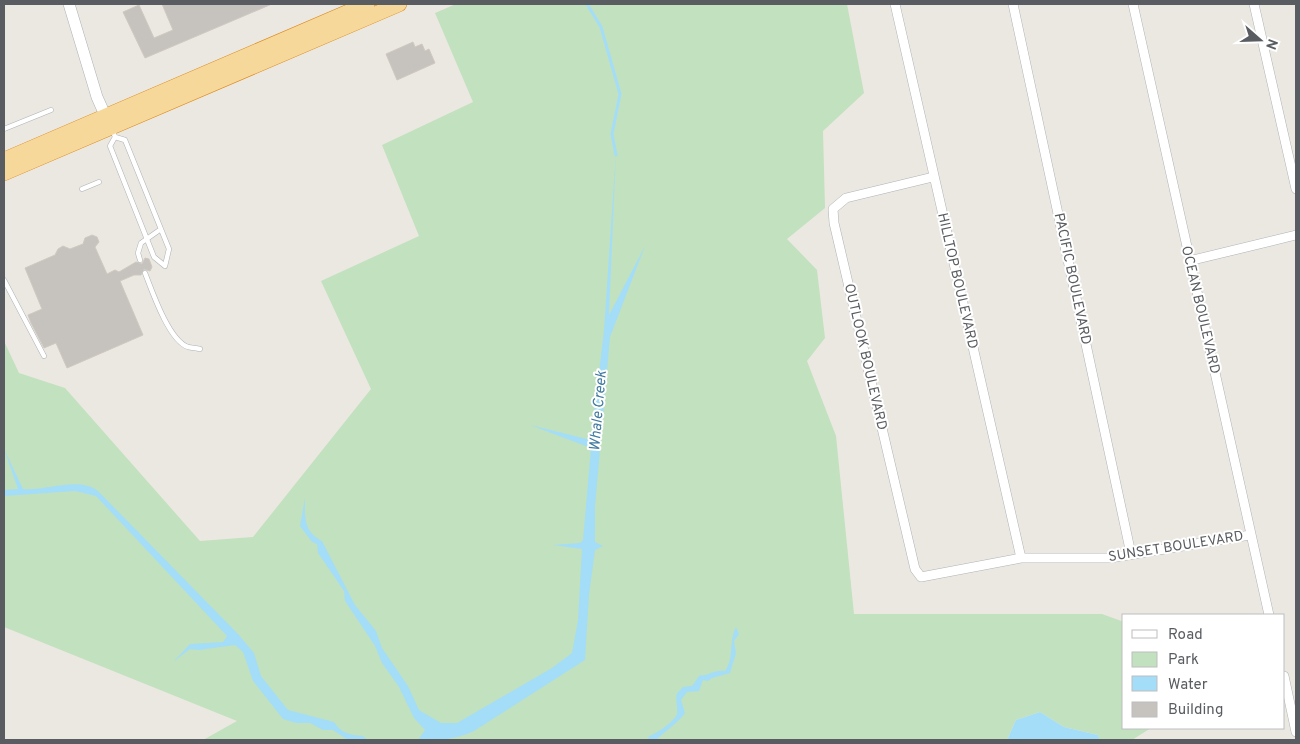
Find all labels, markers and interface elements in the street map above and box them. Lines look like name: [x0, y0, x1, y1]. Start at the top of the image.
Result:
north arrow: [1235, 15, 1285, 65]
text: N: [1261, 36, 1281, 52]
street label: HILLTOP BOULEVARD: [933, 211, 981, 351]
street label: PACIFIC BOULEVARD: [1050, 212, 1094, 346]
street label: OCEAN BOULEVARD: [1177, 244, 1223, 376]
street label: OUTLOOK BOULEVARD: [840, 282, 890, 432]
water label: Whale Creek: [586, 370, 612, 452]
street label: SUNSET BOULEVARD: [1107, 528, 1245, 566]
legend: [1122, 614, 1285, 729]
text: Road: [1168, 626, 1203, 645]
text: Park: [1168, 651, 1199, 670]
text: Water: [1168, 676, 1208, 695]
text: Building: [1168, 701, 1223, 720]

